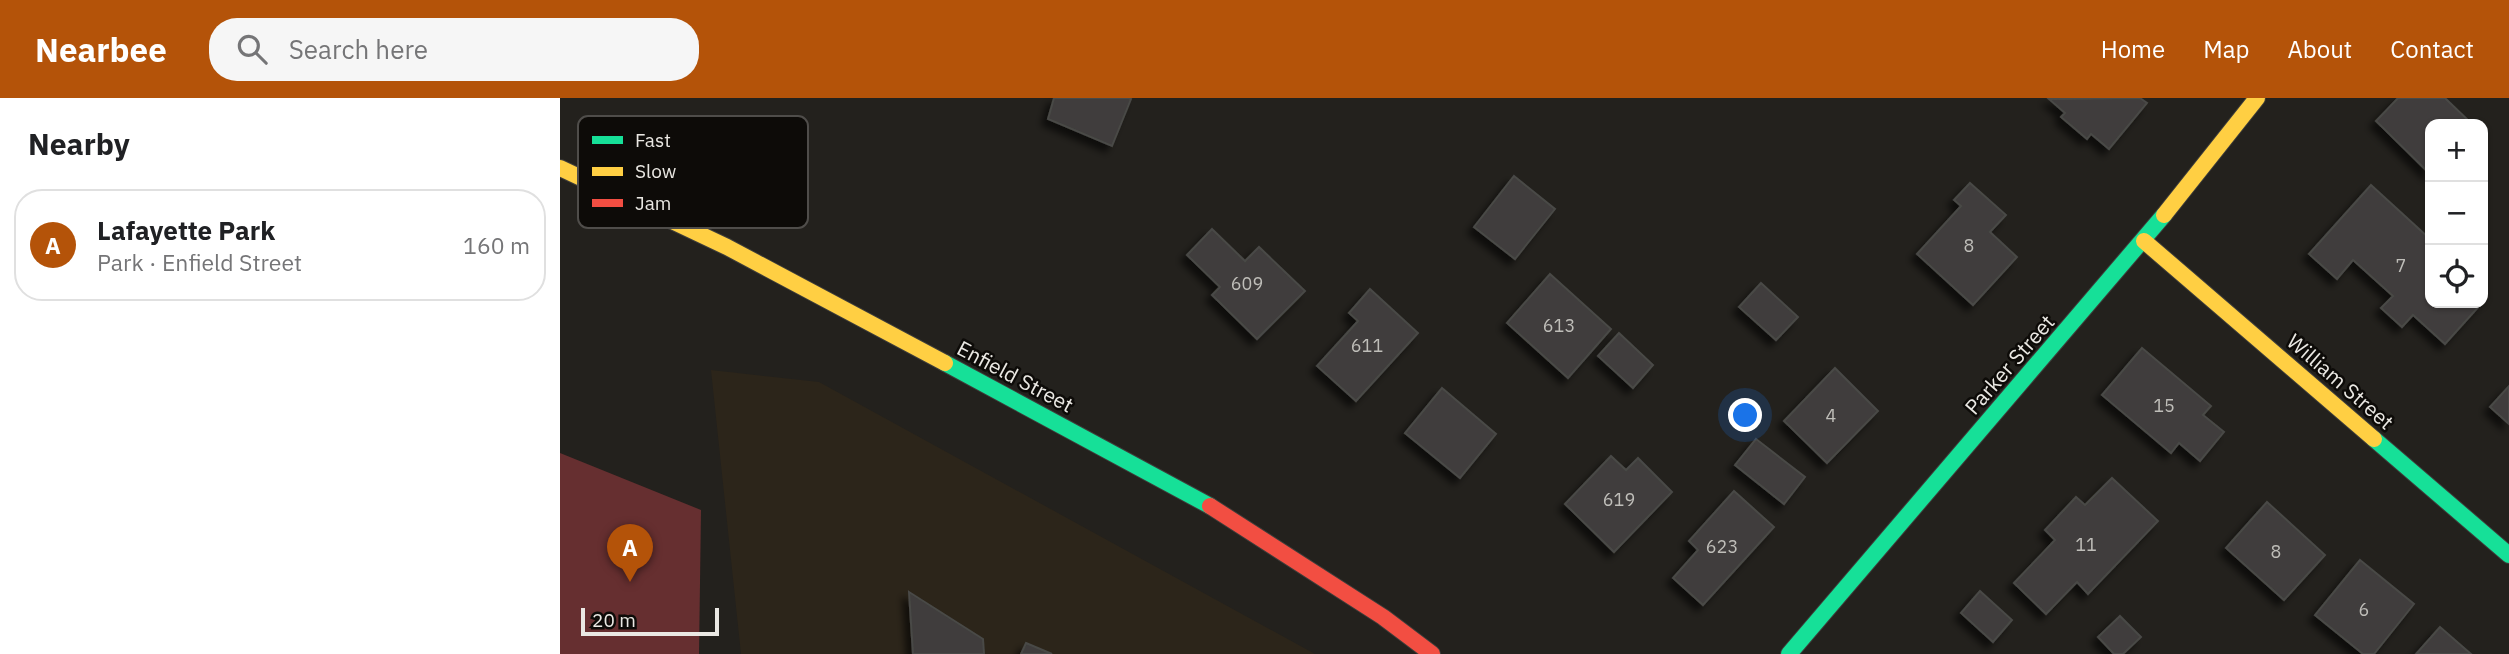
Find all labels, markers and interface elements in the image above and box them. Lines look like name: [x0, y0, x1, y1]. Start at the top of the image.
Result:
search box: [209, 18, 699, 81]
text: Nearbee: [35, 28, 167, 71]
icon: search: [233, 30, 271, 68]
text: Search here: [289, 32, 428, 66]
text: Home: [2101, 33, 2165, 65]
text: Map: [2203, 33, 2249, 65]
text: About: [2287, 33, 2352, 65]
text: Contact: [2390, 33, 2474, 65]
legend: [578, 116, 808, 228]
map controls: [2425, 119, 2488, 308]
button: +: [2425, 119, 2488, 182]
text: Nearby: [28, 124, 130, 163]
text: Fast: [635, 128, 671, 152]
text: Slow: [635, 159, 676, 183]
button: −: [2425, 182, 2488, 245]
text: Jam: [635, 191, 671, 215]
text: Lafayette Park: [97, 213, 275, 247]
text: A: [45, 230, 61, 260]
text: 160 m: [463, 230, 530, 260]
house number: 8: [1964, 234, 1974, 257]
button: locate: [2425, 245, 2488, 308]
text: Park · Enfield Street: [97, 247, 302, 277]
house number: 7: [2396, 254, 2406, 277]
house number: 609: [1231, 272, 1263, 295]
street label: Parker Street: [1958, 308, 2060, 420]
house number: 613: [1543, 314, 1575, 337]
street label: William Street: [2281, 327, 2400, 435]
street label: Enfield Street: [952, 334, 1079, 419]
house number: 611: [1351, 334, 1383, 357]
house number: 15: [2153, 394, 2175, 417]
your location: [1728, 398, 1762, 432]
house number: 4: [1826, 404, 1837, 427]
house number: 619: [1603, 488, 1635, 511]
pin: A: [607, 524, 653, 582]
house number: 11: [2075, 533, 2097, 556]
house number: 623: [1706, 535, 1738, 558]
house number: 8: [2271, 540, 2281, 563]
house number: 6: [2359, 598, 2369, 621]
scale bar: [581, 605, 719, 637]
text: 20 m: [592, 608, 636, 632]

